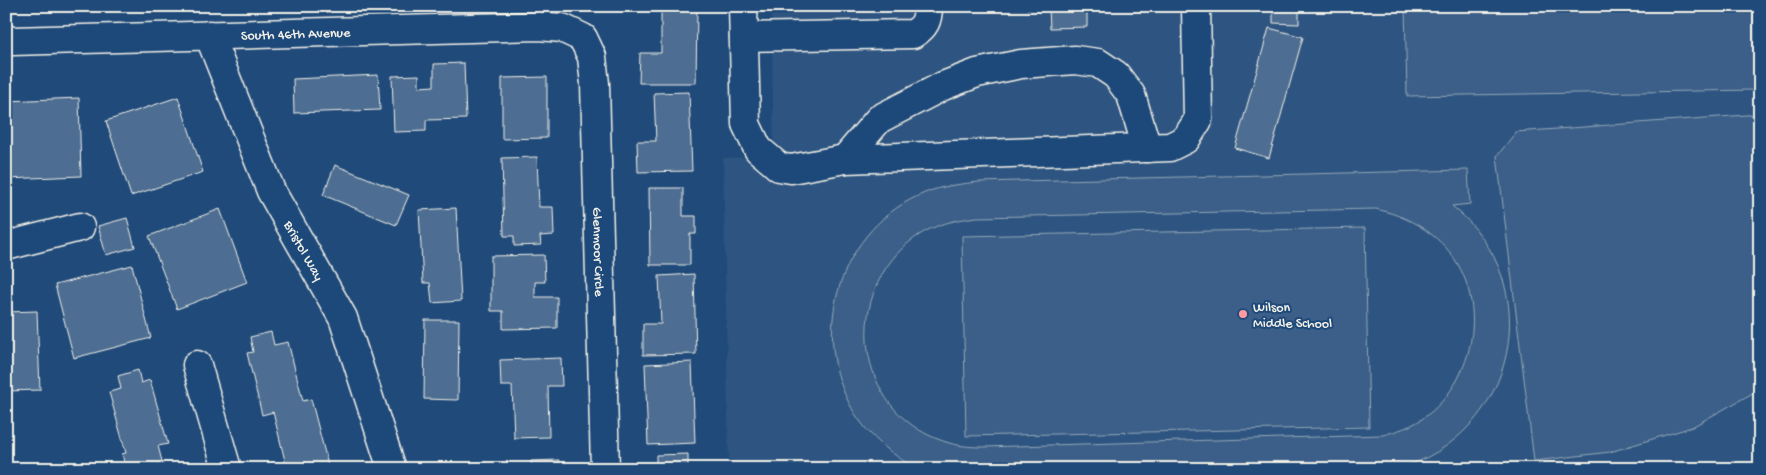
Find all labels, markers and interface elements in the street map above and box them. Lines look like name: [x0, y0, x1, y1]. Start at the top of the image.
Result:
street label: South 46th Avenue: [241, 25, 351, 45]
street label: Glenmoor Circle: [587, 207, 607, 298]
street label: Bristol Way: [278, 218, 326, 285]
place label: Wilson Middle School: [1253, 300, 1332, 333]
marker: Wilson Middle School: [1237, 308, 1249, 320]

